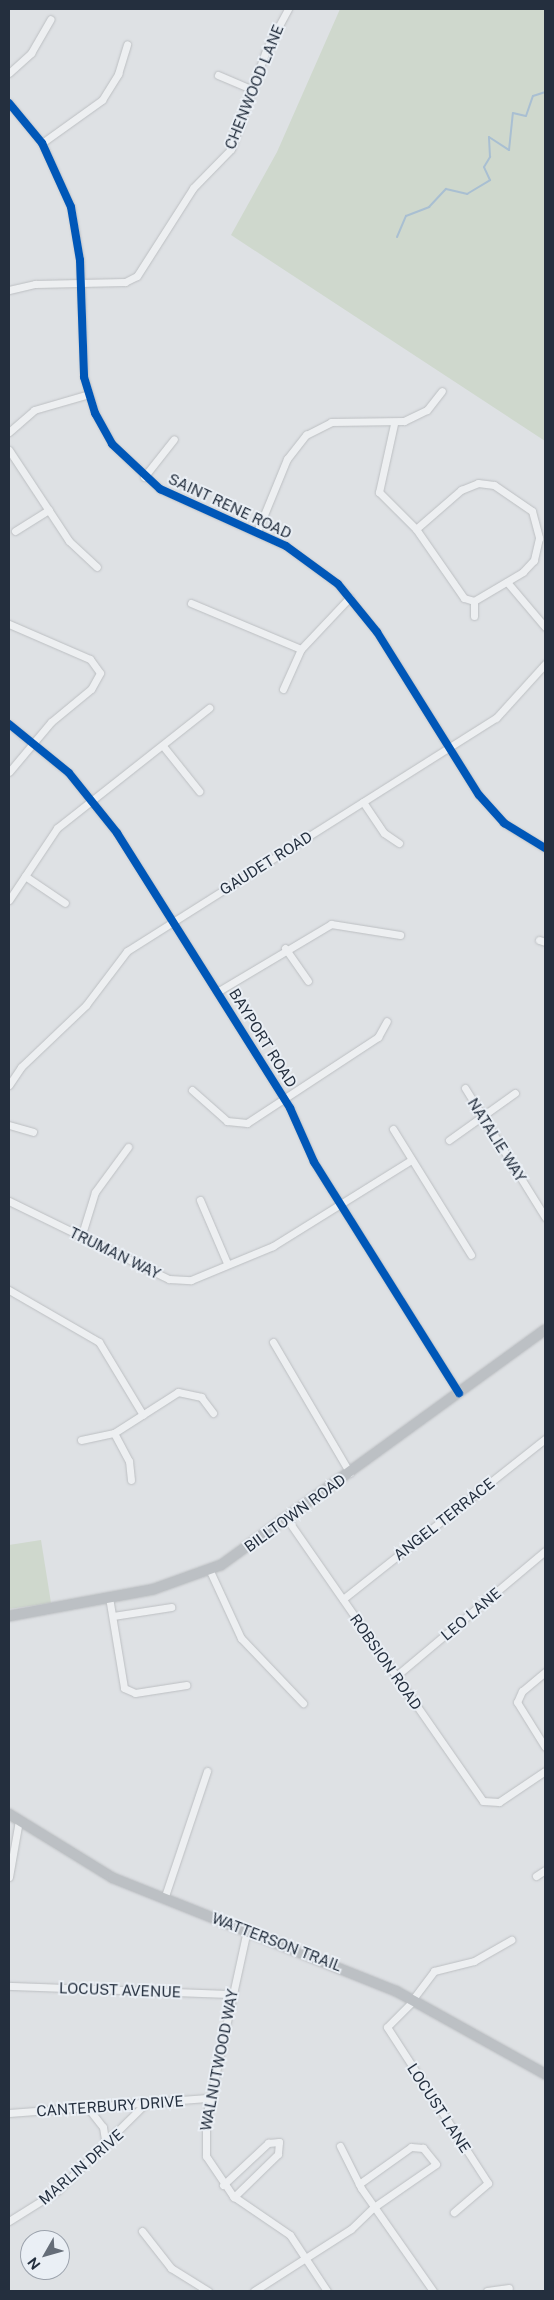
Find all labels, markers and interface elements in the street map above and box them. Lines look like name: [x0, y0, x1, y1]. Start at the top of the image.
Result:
street label: CHENWOOD LANE: [221, 22, 287, 152]
street label: SAINT RENE ROAD: [166, 470, 294, 542]
street label: GAUDET ROAD: [216, 827, 316, 899]
street label: BAYPORT ROAD: [225, 985, 301, 1091]
street label: NATALIE WAY: [464, 1095, 530, 1185]
street label: TRUMAN WAY: [66, 1223, 164, 1283]
street label: BILLTOWN ROAD: [241, 1470, 349, 1556]
street label: ANGEL TERRACE: [390, 1474, 498, 1564]
street label: LEO LANE: [437, 1584, 505, 1644]
street label: ROBSION ROAD: [346, 1611, 426, 1713]
street label: WATTERSON TRAIL: [209, 1909, 345, 1975]
street label: LOCUST AVENUE: [59, 1979, 181, 2001]
street label: WALNUTWOOD WAY: [196, 1987, 242, 2133]
street label: LOCUST LANE: [403, 2060, 475, 2156]
street label: CANTERBURY DRIVE: [36, 2092, 184, 2120]
street label: MARLIN DRIVE: [35, 2125, 127, 2209]
north arrow: [20, 2230, 70, 2280]
text: N: [24, 2254, 44, 2273]

